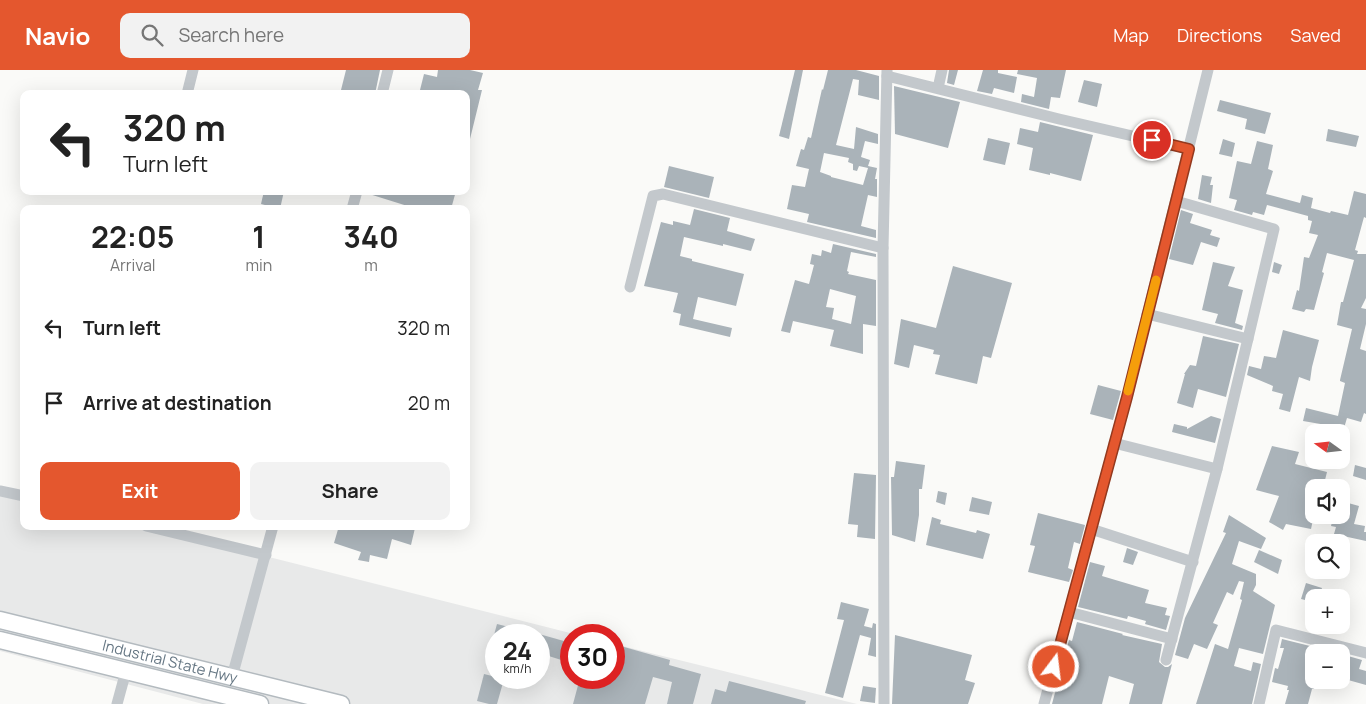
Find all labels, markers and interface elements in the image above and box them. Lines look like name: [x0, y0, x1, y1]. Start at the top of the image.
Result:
search box: [120, 13, 470, 58]
text: Navio: [25, 19, 90, 52]
icon: search: [138, 21, 166, 49]
text: Search here: [178, 22, 284, 48]
text: Map: [1113, 23, 1149, 47]
text: Directions: [1177, 23, 1262, 47]
text: Saved: [1290, 23, 1341, 47]
text: 320 m: [123, 104, 226, 152]
icon: left: [40, 110, 105, 175]
pin: [1131, 119, 1173, 161]
icon: arrive: [1138, 126, 1166, 154]
text: Turn left: [123, 149, 208, 179]
text: 22:05: [91, 216, 174, 257]
text: 1: [252, 216, 265, 257]
text: 340: [343, 216, 399, 257]
text: Arrival: [110, 254, 156, 276]
text: min: [246, 254, 272, 276]
text: m: [364, 254, 378, 276]
icon: left: [40, 314, 68, 342]
text: Turn left: [83, 315, 161, 341]
text: 320 m: [397, 315, 450, 341]
icon: arrive: [40, 389, 68, 417]
text: Arrive at destination: [83, 390, 272, 416]
text: 20 m: [408, 390, 450, 416]
north arrow: [1305, 424, 1350, 469]
map controls: [1305, 424, 1350, 689]
button: Exit: [40, 462, 240, 520]
button: Share: [250, 462, 450, 520]
button: sound: [1305, 479, 1350, 524]
button: search: [1305, 534, 1350, 579]
button: +: [1305, 589, 1350, 634]
speed limit sign: 30: [560, 624, 625, 689]
text: 24: [503, 633, 532, 668]
street label: Industrial State Hwy: [100, 635, 240, 688]
position arrow: [1027, 640, 1079, 692]
button: −: [1305, 644, 1350, 689]
text: km/h: [504, 660, 531, 677]

